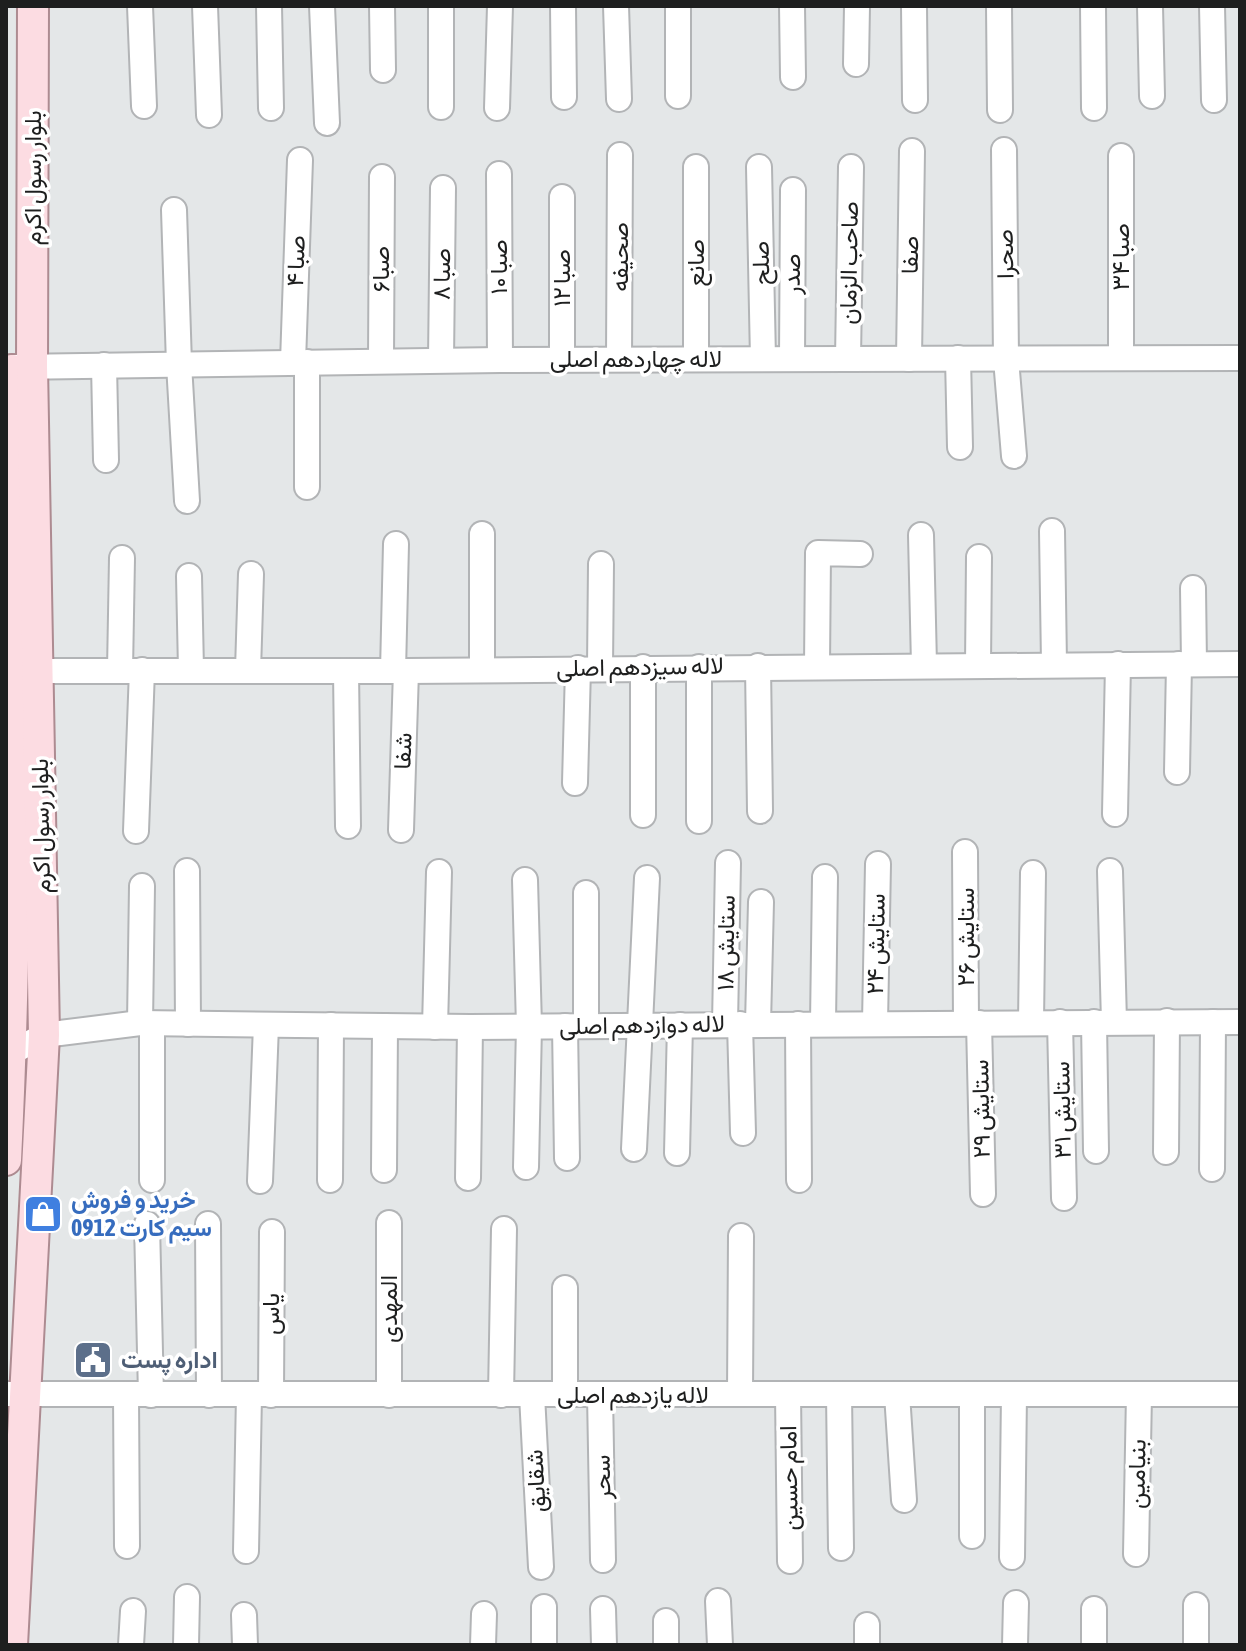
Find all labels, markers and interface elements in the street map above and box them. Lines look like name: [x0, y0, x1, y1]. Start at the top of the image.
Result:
street label: بلوار رسول اکرم: [19, 111, 49, 245]
street label: صاحب الزمان: [834, 201, 865, 325]
street label: صحیفه: [606, 222, 634, 292]
street label: صبا ۳۴: [1107, 223, 1135, 291]
street label: صحرا: [991, 229, 1020, 279]
street label: صبا ۴: [281, 235, 311, 287]
street label: صفا: [896, 236, 923, 274]
street label: صبا ۱۰: [485, 239, 513, 295]
street label: صانع: [682, 239, 713, 287]
street label: صلح: [747, 241, 778, 285]
street label: صبا۶: [367, 246, 395, 292]
street label: صبا ۸: [428, 248, 456, 300]
street label: صبا ۱۲: [548, 249, 576, 307]
street label: صدر: [778, 253, 807, 296]
street label: لاله چهاردهم اصلی: [550, 345, 722, 375]
street label: لاله سیزدهم اصلی: [556, 652, 724, 684]
street label: شفا: [388, 732, 417, 770]
street label: بلوار رسول اکرم: [26, 758, 58, 894]
street label: ستایش ۲۶: [952, 887, 980, 987]
street label: ستایش ۲۴: [861, 893, 891, 995]
street label: ستایش ۱۸: [711, 895, 741, 991]
street label: لاله دوازدهم اصلی: [559, 1010, 725, 1042]
street label: ستایش ۲۹: [966, 1059, 996, 1159]
street label: ستایش ۳۱: [1047, 1061, 1077, 1159]
place label: خرید و فروش سیم کارت 0912: [71, 1186, 212, 1244]
shop icon: خرید و فروش سیم کارت 0912: [22, 1193, 64, 1235]
street label: المهدی: [375, 1275, 404, 1343]
street label: یاس: [257, 1293, 285, 1335]
public building icon: اداره پست: [72, 1339, 114, 1381]
place label: اداره پست: [121, 1346, 218, 1376]
street label: لاله یازدهم اصلی: [557, 1381, 709, 1411]
street label: امام حسین: [774, 1425, 806, 1531]
street label: بنیامین: [1122, 1439, 1152, 1509]
street label: شقایق: [520, 1449, 552, 1513]
street label: سحر: [588, 1454, 617, 1501]

